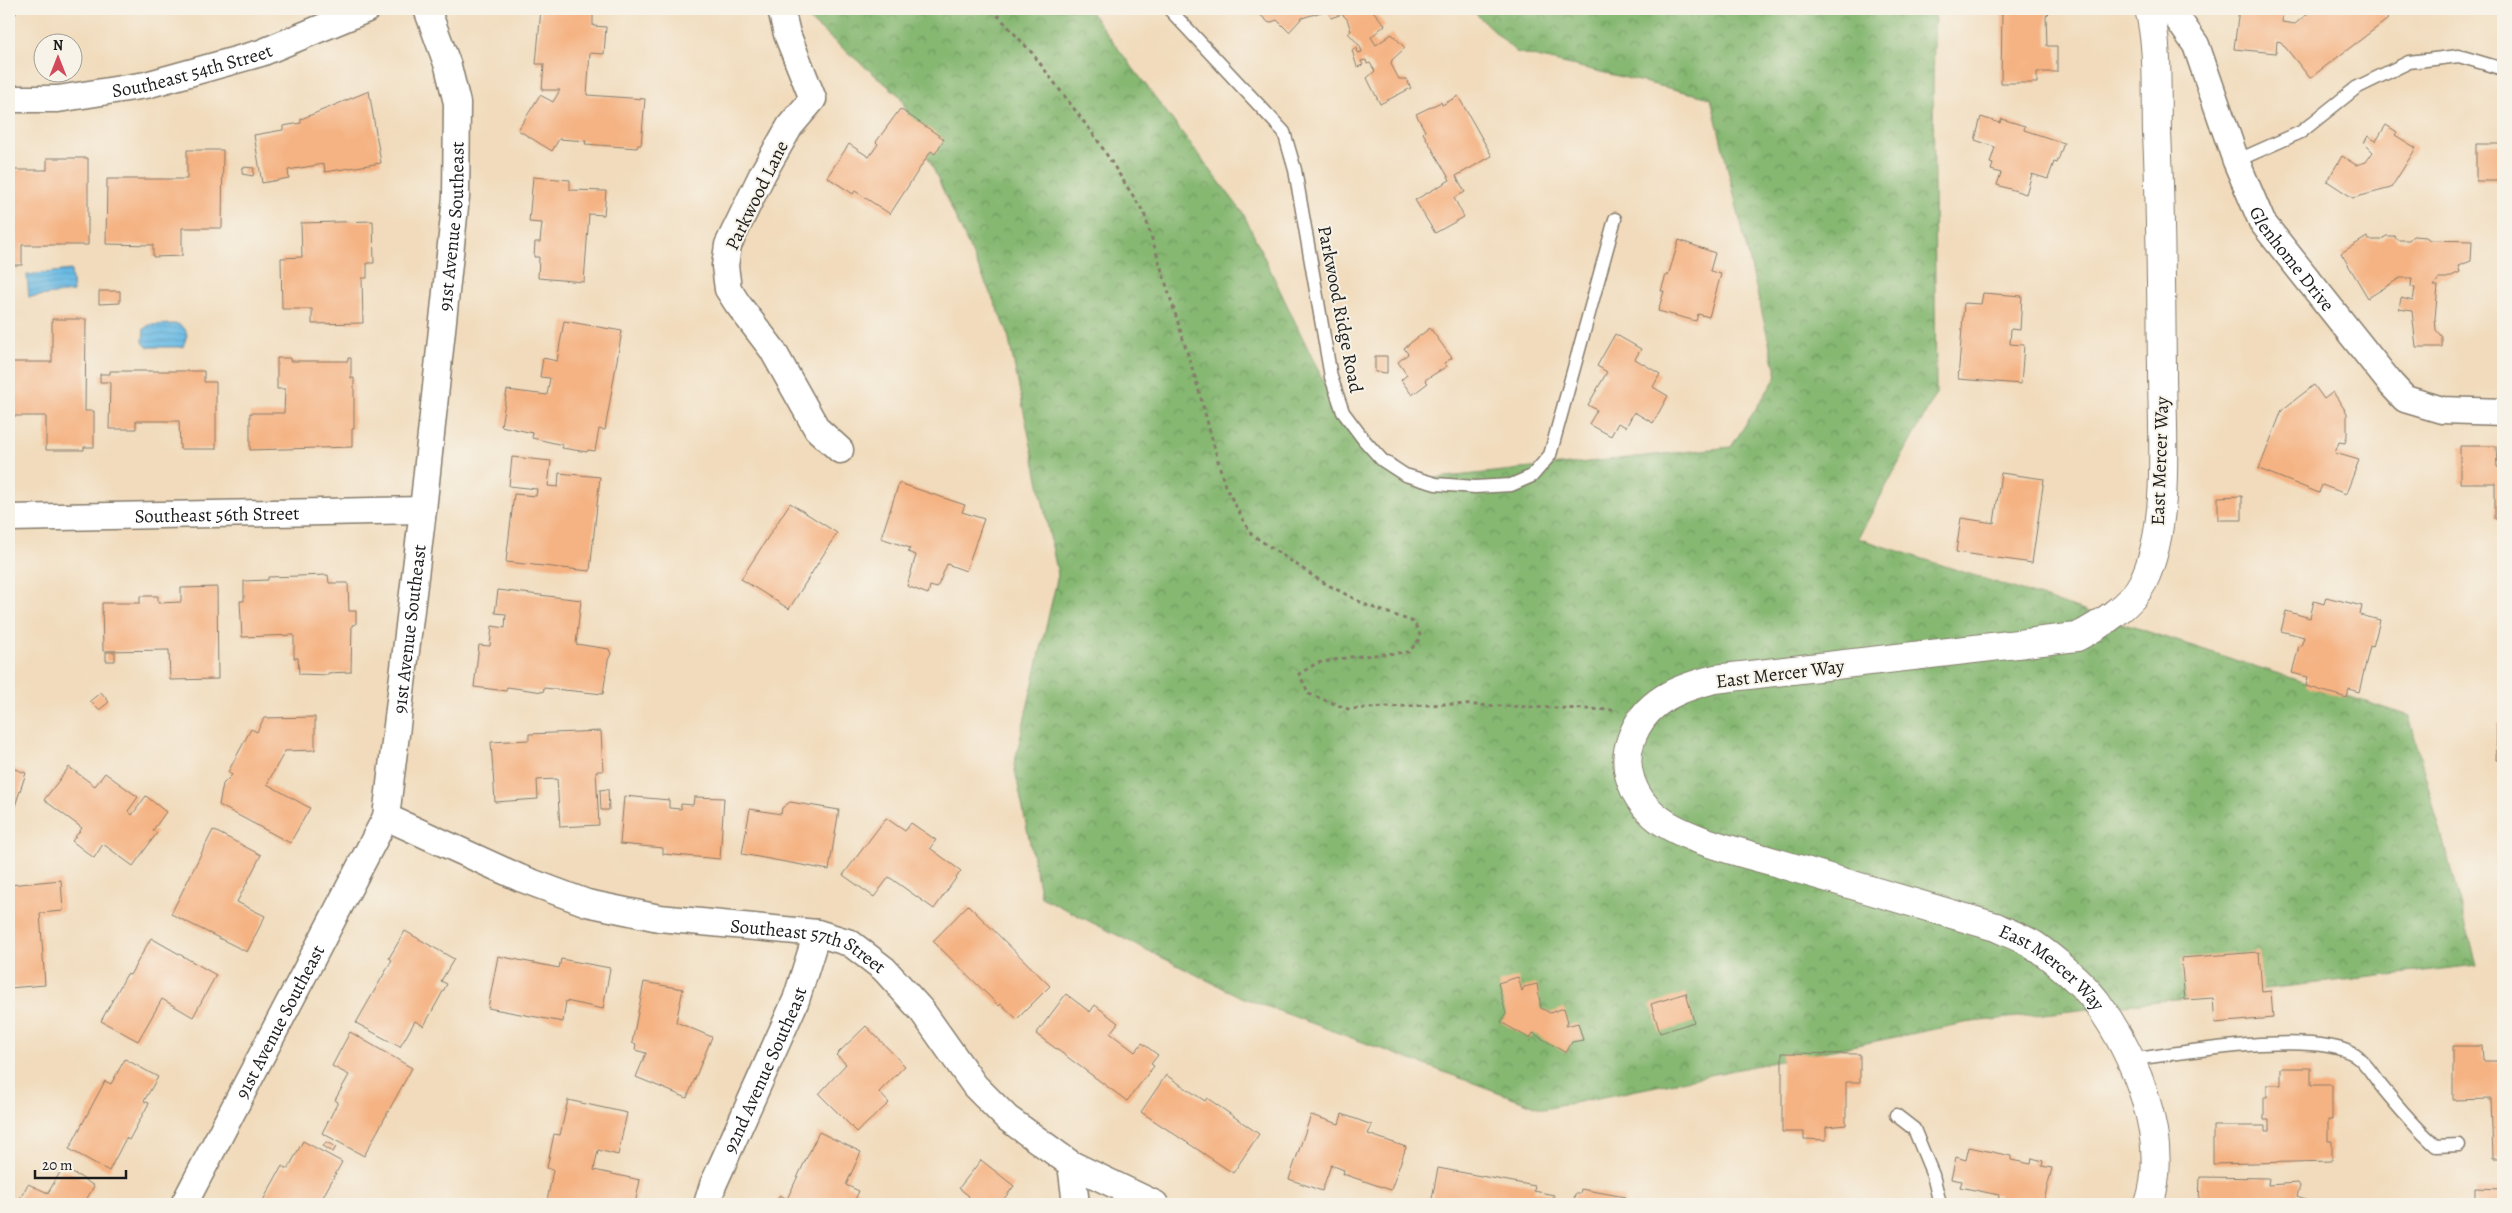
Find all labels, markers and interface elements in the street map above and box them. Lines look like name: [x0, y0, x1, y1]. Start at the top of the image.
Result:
north arrow: [32, 32, 82, 82]
text: N: [53, 36, 63, 55]
street label: Southeast 54th Street: [110, 38, 276, 104]
street label: Parkwood Lane: [719, 136, 795, 255]
street label: 91st Avenue Southeast: [432, 141, 471, 313]
street label: Glenhome Drive: [2243, 203, 2340, 317]
street label: Parkwood Ridge Road: [1311, 223, 1369, 396]
street label: East Mercer Way: [2145, 396, 2175, 526]
street label: Southeast 56th Street: [134, 500, 300, 530]
street label: 91st Avenue Southeast: [387, 543, 433, 715]
street label: East Mercer Way: [1714, 653, 1846, 695]
street label: Southeast 57th Street: [729, 913, 891, 980]
street label: East Mercer Way: [1995, 918, 2111, 1016]
street label: 91st Avenue Southeast: [229, 940, 331, 1103]
street label: 92nd Avenue Southeast: [717, 984, 813, 1158]
scale bar: [35, 1148, 126, 1180]
text: 20 m: [42, 1155, 73, 1175]

